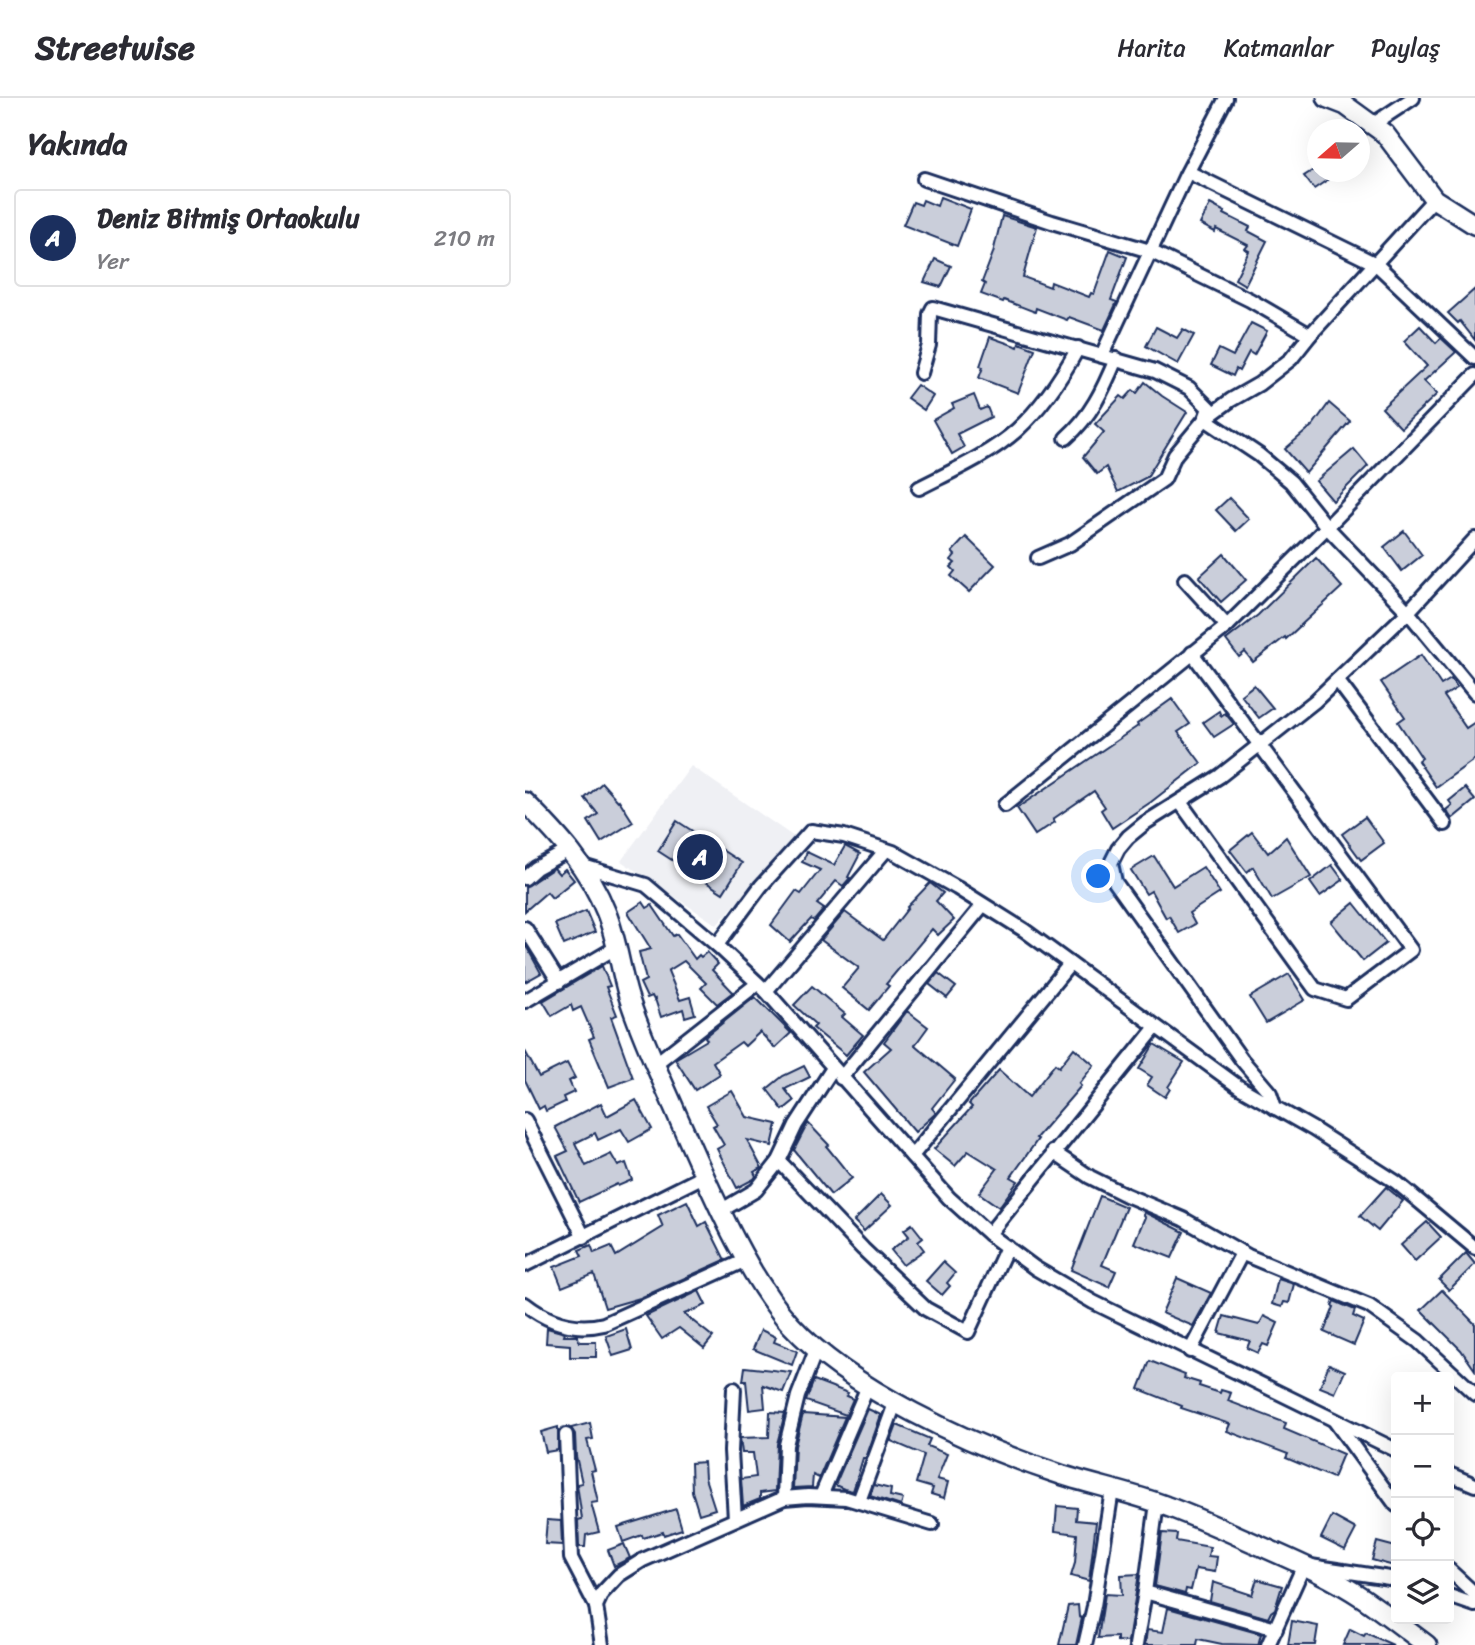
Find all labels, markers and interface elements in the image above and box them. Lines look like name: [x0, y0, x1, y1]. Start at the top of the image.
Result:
text: Streetwise: [35, 19, 195, 77]
text: Harita: [1118, 27, 1186, 69]
text: Katmanlar: [1224, 27, 1333, 69]
text: Paylaş: [1371, 27, 1440, 69]
text: Yakında: [28, 117, 128, 171]
north arrow: [1307, 119, 1370, 182]
text: Deniz Bitmiş Ortaokulu: [97, 195, 359, 241]
text: A: [45, 218, 61, 259]
text: 210 m: [434, 218, 495, 259]
text: Yer: [97, 241, 129, 282]
pin: A: [677, 831, 723, 883]
your location: [1081, 859, 1115, 893]
map controls: [1391, 1372, 1454, 1624]
button: +: [1391, 1372, 1454, 1435]
button: −: [1391, 1435, 1454, 1498]
button: locate: [1391, 1498, 1454, 1561]
button: layers: [1391, 1561, 1454, 1624]

